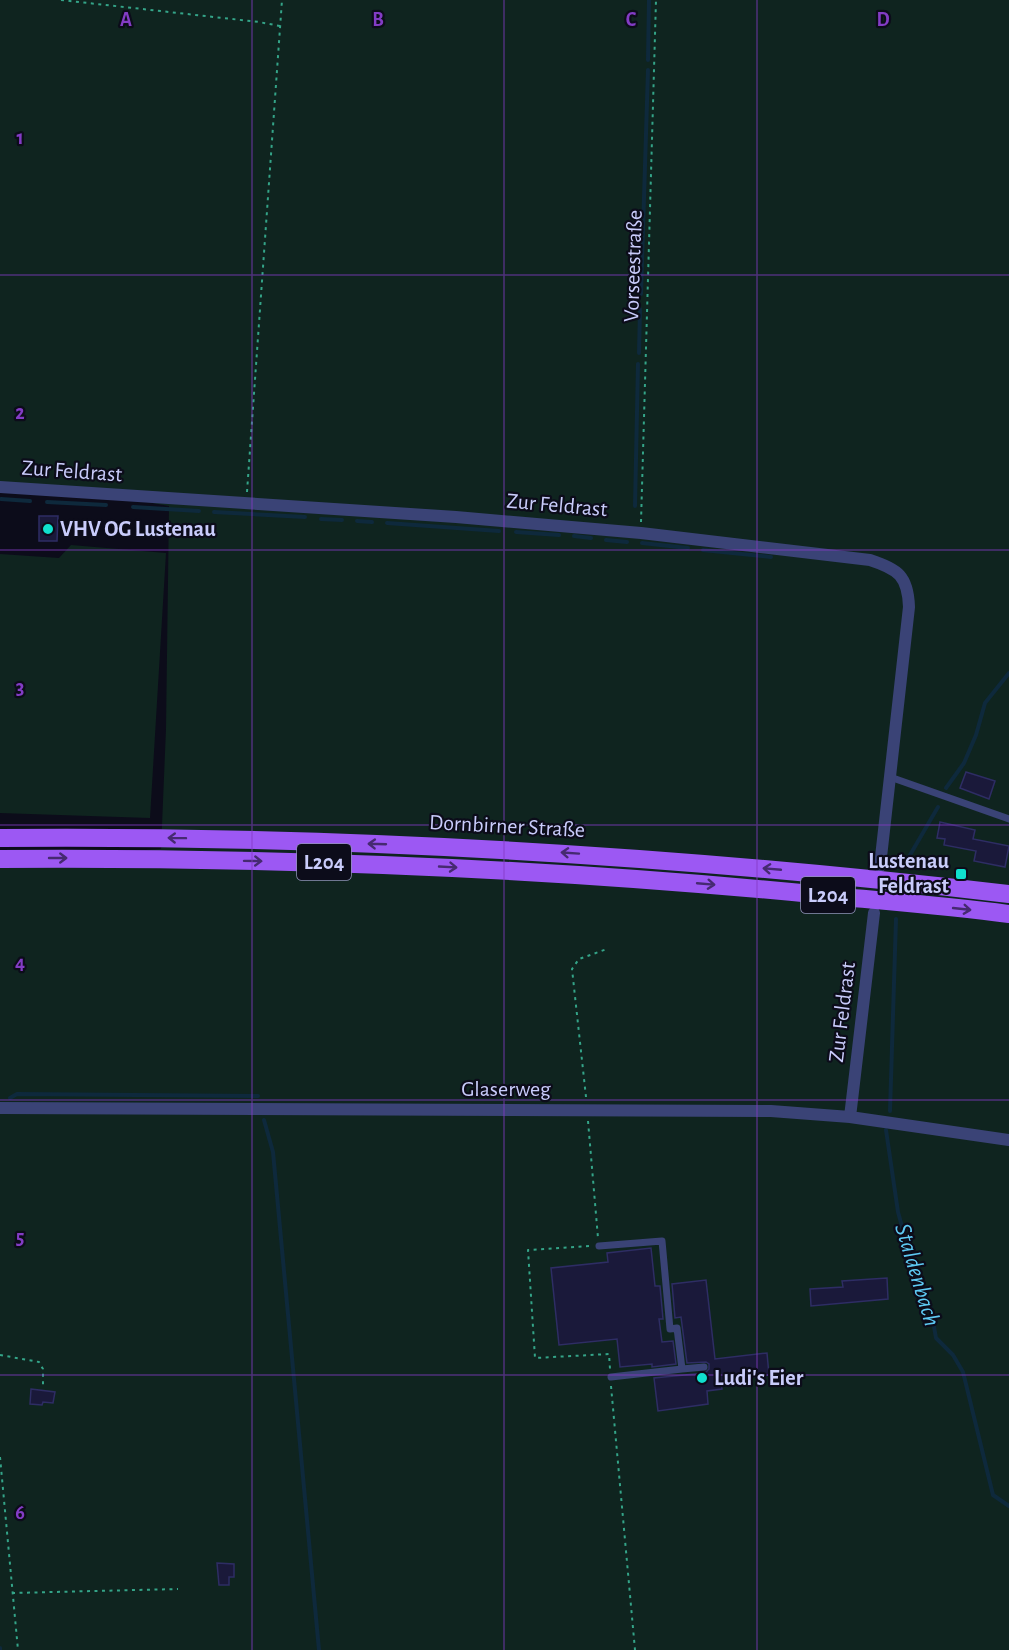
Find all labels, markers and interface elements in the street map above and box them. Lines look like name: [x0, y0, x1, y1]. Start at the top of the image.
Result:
text: A: [120, 10, 132, 30]
text: B: [372, 10, 384, 30]
text: C: [626, 10, 637, 30]
text: D: [876, 10, 890, 30]
text: 1: [16, 128, 24, 148]
street label: Vorseestraße: [620, 210, 646, 322]
text: 2: [15, 403, 25, 423]
street label: Zur Feldrast: [21, 457, 123, 485]
street label: Zur Feldrast: [506, 490, 608, 520]
place label: VHV OG Lustenau: [60, 518, 216, 540]
marker: VHV OG Lustenau: [41, 522, 55, 536]
text: 3: [16, 678, 24, 698]
street label: Dornbirner Straße: [429, 811, 585, 841]
one-way arrow: [167, 833, 187, 844]
one-way arrow: [368, 838, 388, 849]
road number: L204: [297, 844, 351, 880]
one-way arrow: [560, 848, 580, 859]
place label: Lustenau Feldrast: [868, 850, 950, 897]
one-way arrow: [48, 853, 68, 864]
one-way arrow: [243, 855, 263, 866]
one-way arrow: [438, 862, 458, 873]
one-way arrow: [762, 863, 782, 874]
marker: Lustenau Feldrast: [954, 867, 968, 881]
road number: L204: [801, 877, 855, 913]
one-way arrow: [695, 879, 715, 890]
one-way arrow: [952, 904, 972, 915]
text: 4: [15, 953, 25, 973]
street label: Zur Feldrast: [825, 961, 859, 1063]
street label: Glaserweg: [461, 1078, 551, 1100]
water label: Staldenbach: [890, 1221, 944, 1329]
text: 5: [16, 1228, 24, 1248]
place label: Ludi's Eier: [714, 1367, 804, 1389]
marker: Ludi's Eier: [695, 1371, 709, 1385]
text: 6: [15, 1503, 25, 1523]

